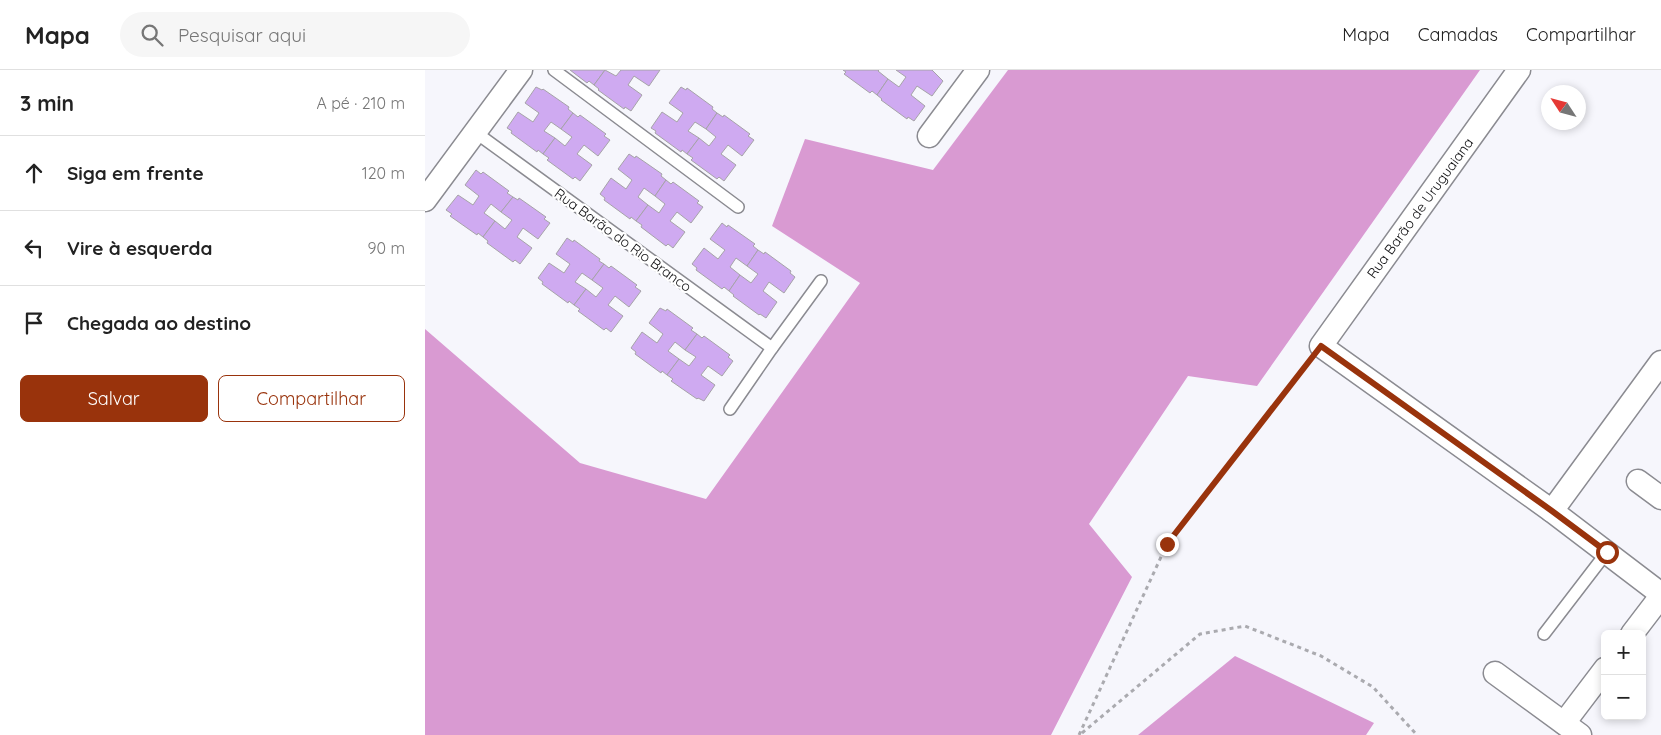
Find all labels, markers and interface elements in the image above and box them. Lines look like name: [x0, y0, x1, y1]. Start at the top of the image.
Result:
search box: [120, 12, 470, 57]
text: Mapa: [25, 20, 90, 50]
icon: search: [138, 21, 166, 49]
text: Pesquisar aqui: [178, 23, 306, 47]
text: Mapa: [1342, 23, 1390, 46]
text: Camadas: [1418, 23, 1498, 46]
text: Compartilhar: [1526, 23, 1636, 46]
north arrow: [1541, 85, 1586, 130]
text: 3 min: [20, 90, 74, 116]
text: A pé · 210 m: [316, 93, 405, 113]
street label: Rua Barão de Uruguaiana: [1363, 134, 1477, 282]
icon: ahead: [20, 159, 48, 187]
text: Siga em frente: [67, 161, 204, 185]
text: 120 m: [362, 163, 405, 183]
street label: Rua Barão do Rio Branco: [551, 184, 695, 296]
icon: left: [20, 234, 48, 262]
text: Vire à esquerda: [67, 236, 212, 260]
text: 90 m: [368, 238, 405, 258]
icon: arrive: [20, 309, 48, 337]
text: Chegada ao destino: [67, 311, 251, 335]
button: Salvar: [20, 375, 208, 422]
button: Compartilhar: [218, 375, 405, 422]
route end: [1156, 533, 1179, 556]
route start: [1596, 541, 1619, 564]
map controls: [1601, 630, 1646, 720]
button: +: [1601, 630, 1646, 675]
button: −: [1601, 675, 1646, 720]

